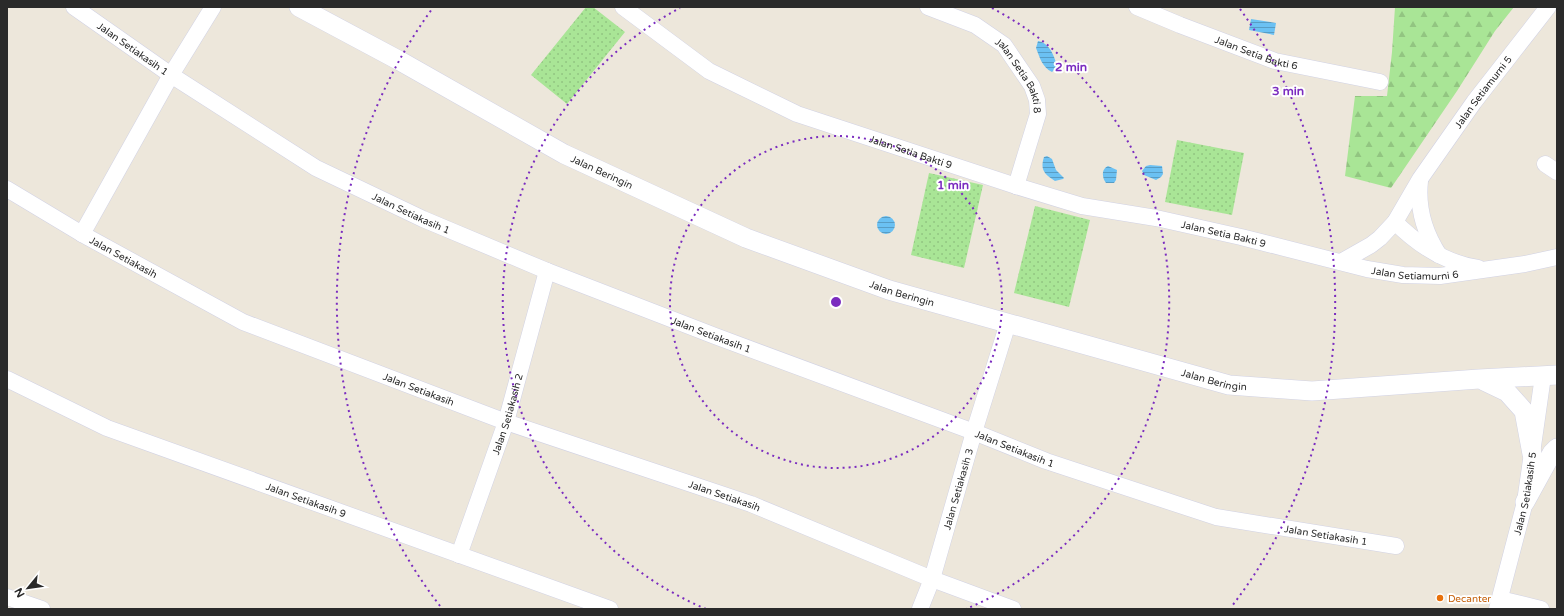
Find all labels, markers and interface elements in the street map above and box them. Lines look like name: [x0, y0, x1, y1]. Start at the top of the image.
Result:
street label: Jalan Setiakasih 1: [94, 20, 170, 78]
street label: Jalan Setia Bakti 6: [1213, 34, 1299, 72]
street label: Jalan Setia Bakti 8: [993, 36, 1043, 114]
street label: Jalan Setiamurni 5: [1452, 54, 1515, 131]
text: 2 min: [1055, 60, 1087, 74]
text: 3 min: [1272, 84, 1304, 98]
street label: Jalan Setia Bakti 9: [867, 133, 954, 172]
street label: Jalan Beringin: [569, 153, 635, 192]
text: 1 min: [937, 178, 969, 192]
street label: Jalan Setiakasih 1: [370, 191, 452, 237]
street label: Jalan Setia Bakti 9: [1180, 219, 1267, 250]
street label: Jalan Setiakasih: [87, 234, 159, 281]
street label: Jalan Setiamurni 6: [1370, 265, 1459, 283]
street label: Jalan Beringin: [868, 278, 935, 309]
centre of rings: [829, 295, 843, 309]
street label: Jalan Setiakasih 1: [670, 315, 753, 356]
street label: Jalan Beringin: [1180, 367, 1247, 393]
street label: Jalan Setiakasih: [381, 371, 456, 409]
street label: Jalan Setiakasih 2: [490, 372, 526, 457]
street label: Jalan Setiakasih 1: [973, 428, 1056, 470]
street label: Jalan Setiakasih 3: [941, 447, 976, 531]
street label: Jalan Setiakasih 5: [1512, 451, 1539, 536]
street label: Jalan Setiakasih: [687, 479, 762, 514]
street label: Jalan Setiakasih 9: [264, 481, 347, 521]
street label: Jalan Setiakasih 1: [1283, 523, 1368, 548]
north arrow: [8, 568, 48, 608]
text: N: [12, 586, 28, 600]
marker: Decanter: [1435, 593, 1445, 603]
place label: Decanter: [1448, 593, 1491, 605]

